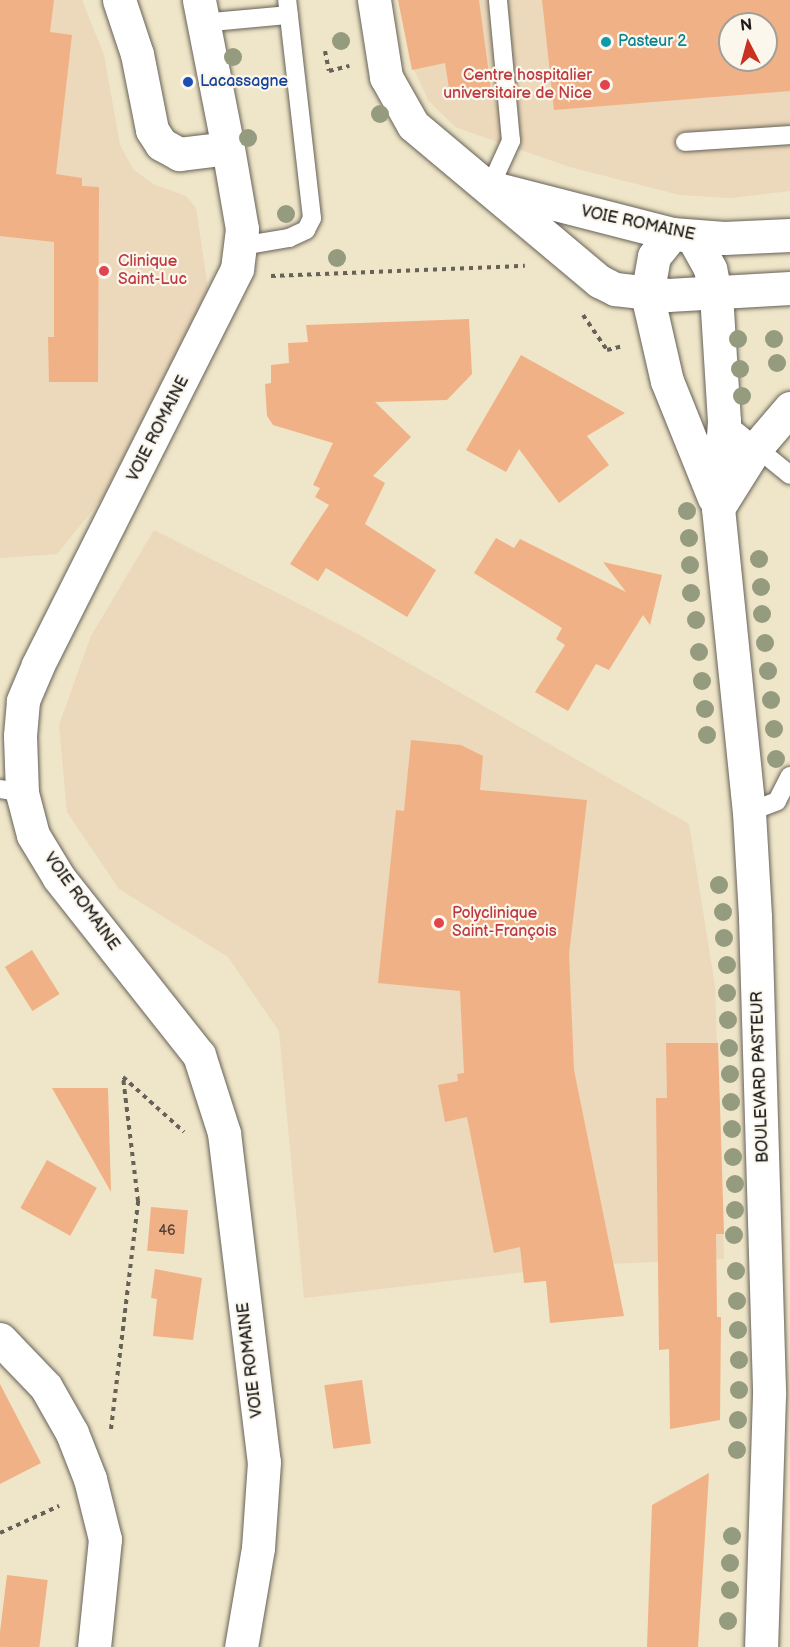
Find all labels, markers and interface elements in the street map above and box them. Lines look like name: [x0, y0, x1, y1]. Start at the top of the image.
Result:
north arrow: [718, 12, 778, 72]
text: N: [739, 16, 753, 36]
place label: Pasteur 2: [618, 32, 687, 52]
marker: Pasteur 2: [599, 35, 613, 49]
place label: Centre hospitalier universitaire de Nice: [443, 66, 592, 104]
place label: Lacassagne: [200, 72, 288, 92]
marker: Lacassagne: [181, 75, 195, 89]
marker: Centre hospitalier universitaire de Nice: [596, 76, 614, 94]
street label: VOIE ROMAINE: [579, 203, 697, 245]
place label: Clinique Saint-Luc: [118, 252, 187, 290]
marker: Clinique Saint-Luc: [95, 262, 113, 280]
street label: VOIE ROMAINE: [124, 373, 194, 485]
street label: VOIE ROMAINE: [39, 849, 123, 955]
place label: Polyclinique Saint-François: [452, 904, 557, 942]
marker: Polyclinique Saint-François: [430, 914, 448, 932]
street label: BOULEVARD PASTEUR: [748, 991, 774, 1163]
house number: 46: [158, 1223, 176, 1239]
street label: VOIE ROMAINE: [234, 1301, 268, 1419]

